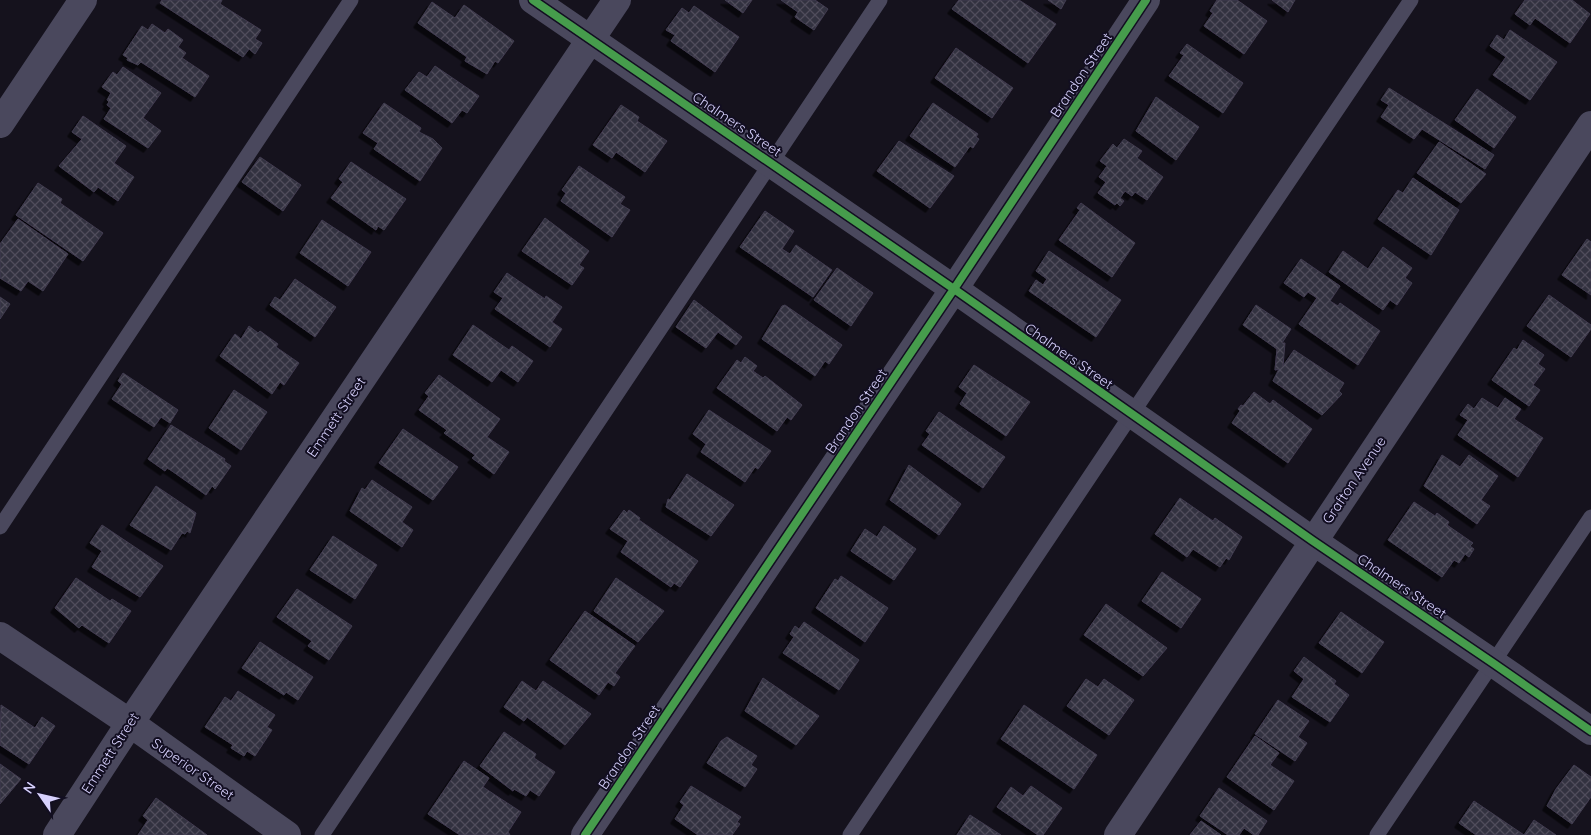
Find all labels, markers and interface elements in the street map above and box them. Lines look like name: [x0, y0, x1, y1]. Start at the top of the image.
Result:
street label: Brandon Street: [1046, 29, 1116, 121]
street label: Chalmers Street: [689, 88, 785, 161]
street label: Chalmers Street: [1021, 319, 1117, 393]
street label: Brandon Street: [821, 365, 891, 457]
street label: Emmett Street: [303, 373, 370, 461]
street label: Grafton Avenue: [1318, 433, 1390, 527]
street label: Chalmers Street: [1354, 550, 1450, 623]
street label: Brandon Street: [594, 701, 664, 793]
street label: Emmett Street: [77, 709, 143, 797]
street label: Superior Street: [148, 734, 238, 804]
north arrow: [15, 770, 65, 820]
text: N: [19, 778, 40, 797]

